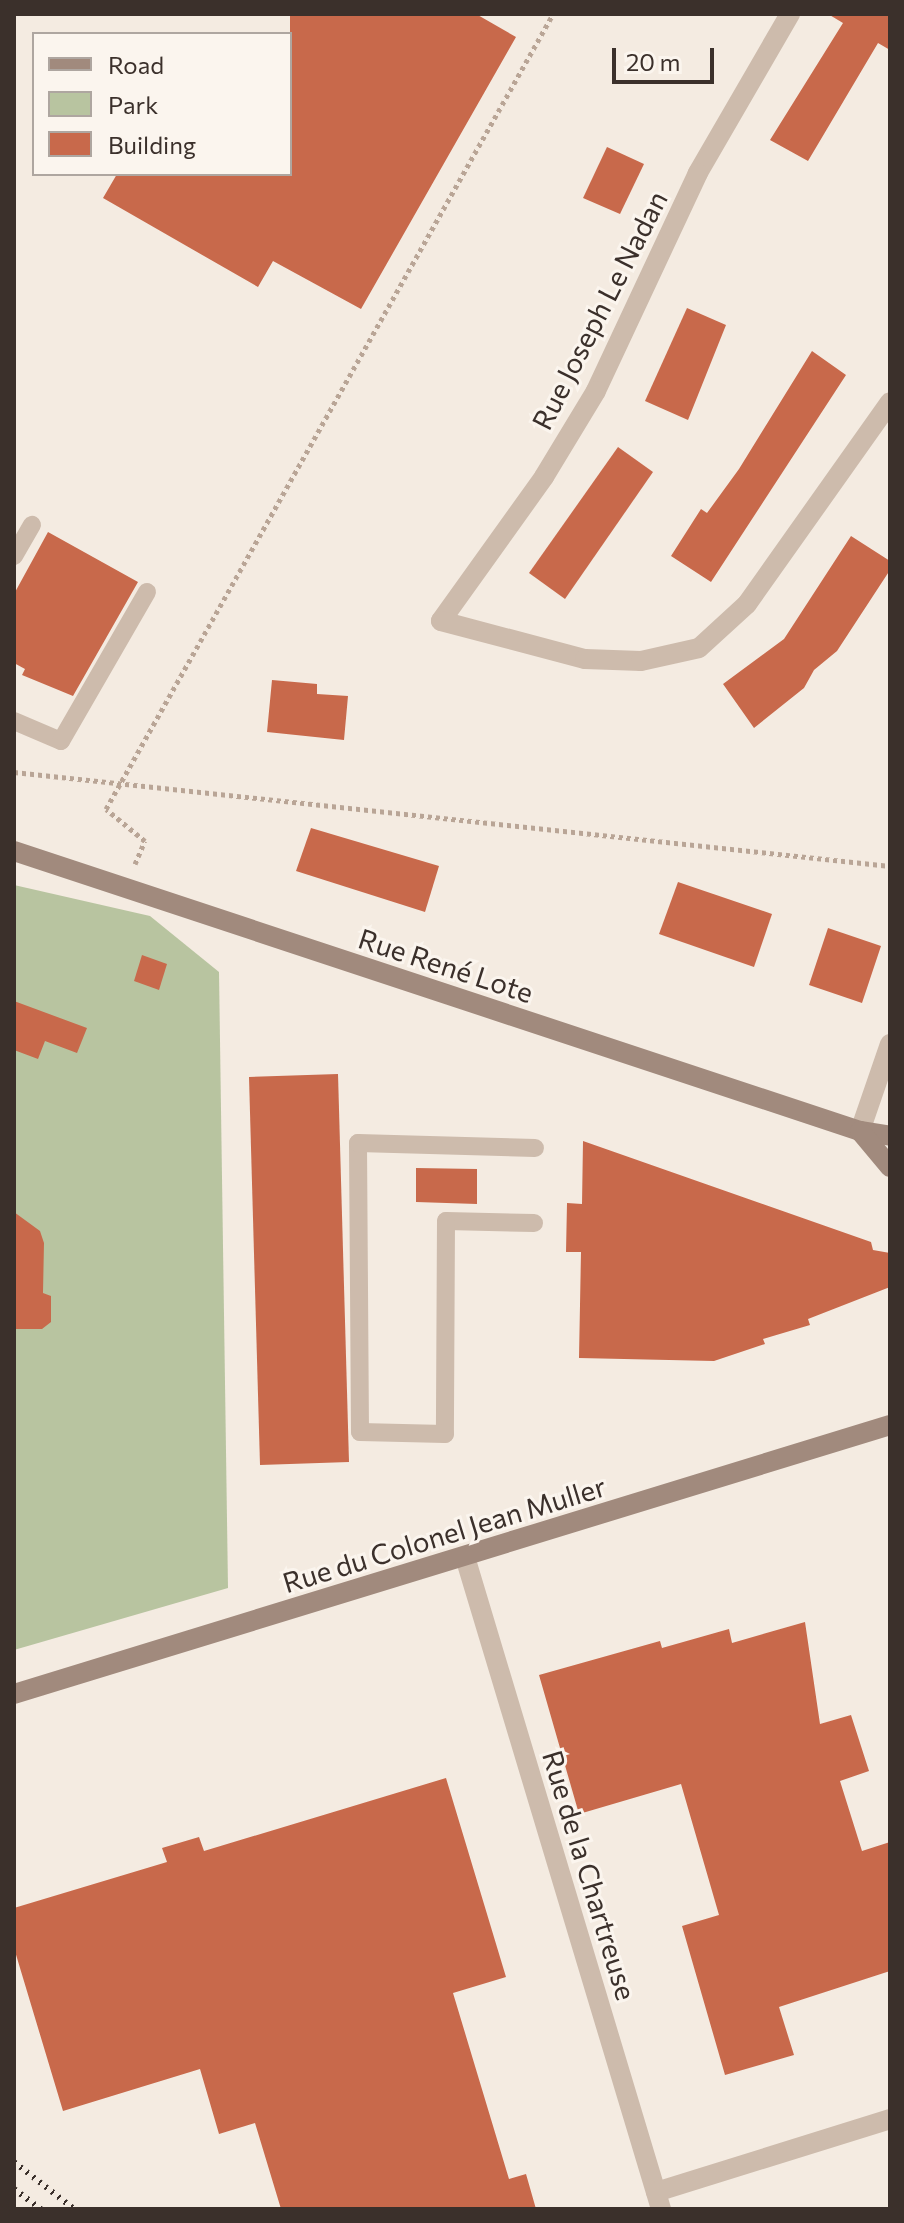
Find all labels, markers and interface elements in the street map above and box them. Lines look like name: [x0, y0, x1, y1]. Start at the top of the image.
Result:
legend: [32, 32, 292, 176]
scale bar: [616, 32, 718, 82]
text: 20 m: [626, 47, 680, 76]
text: Road: [108, 50, 164, 79]
text: Park: [108, 90, 158, 119]
text: Building: [108, 130, 196, 159]
street label: Rue Joseph Le Nadan: [524, 185, 674, 435]
street label: Rue René Lote: [354, 921, 538, 1009]
street label: Rue du Colonel Jean Muller: [278, 1469, 610, 1599]
street label: Rue de la Chartreuse: [536, 1746, 644, 2004]

